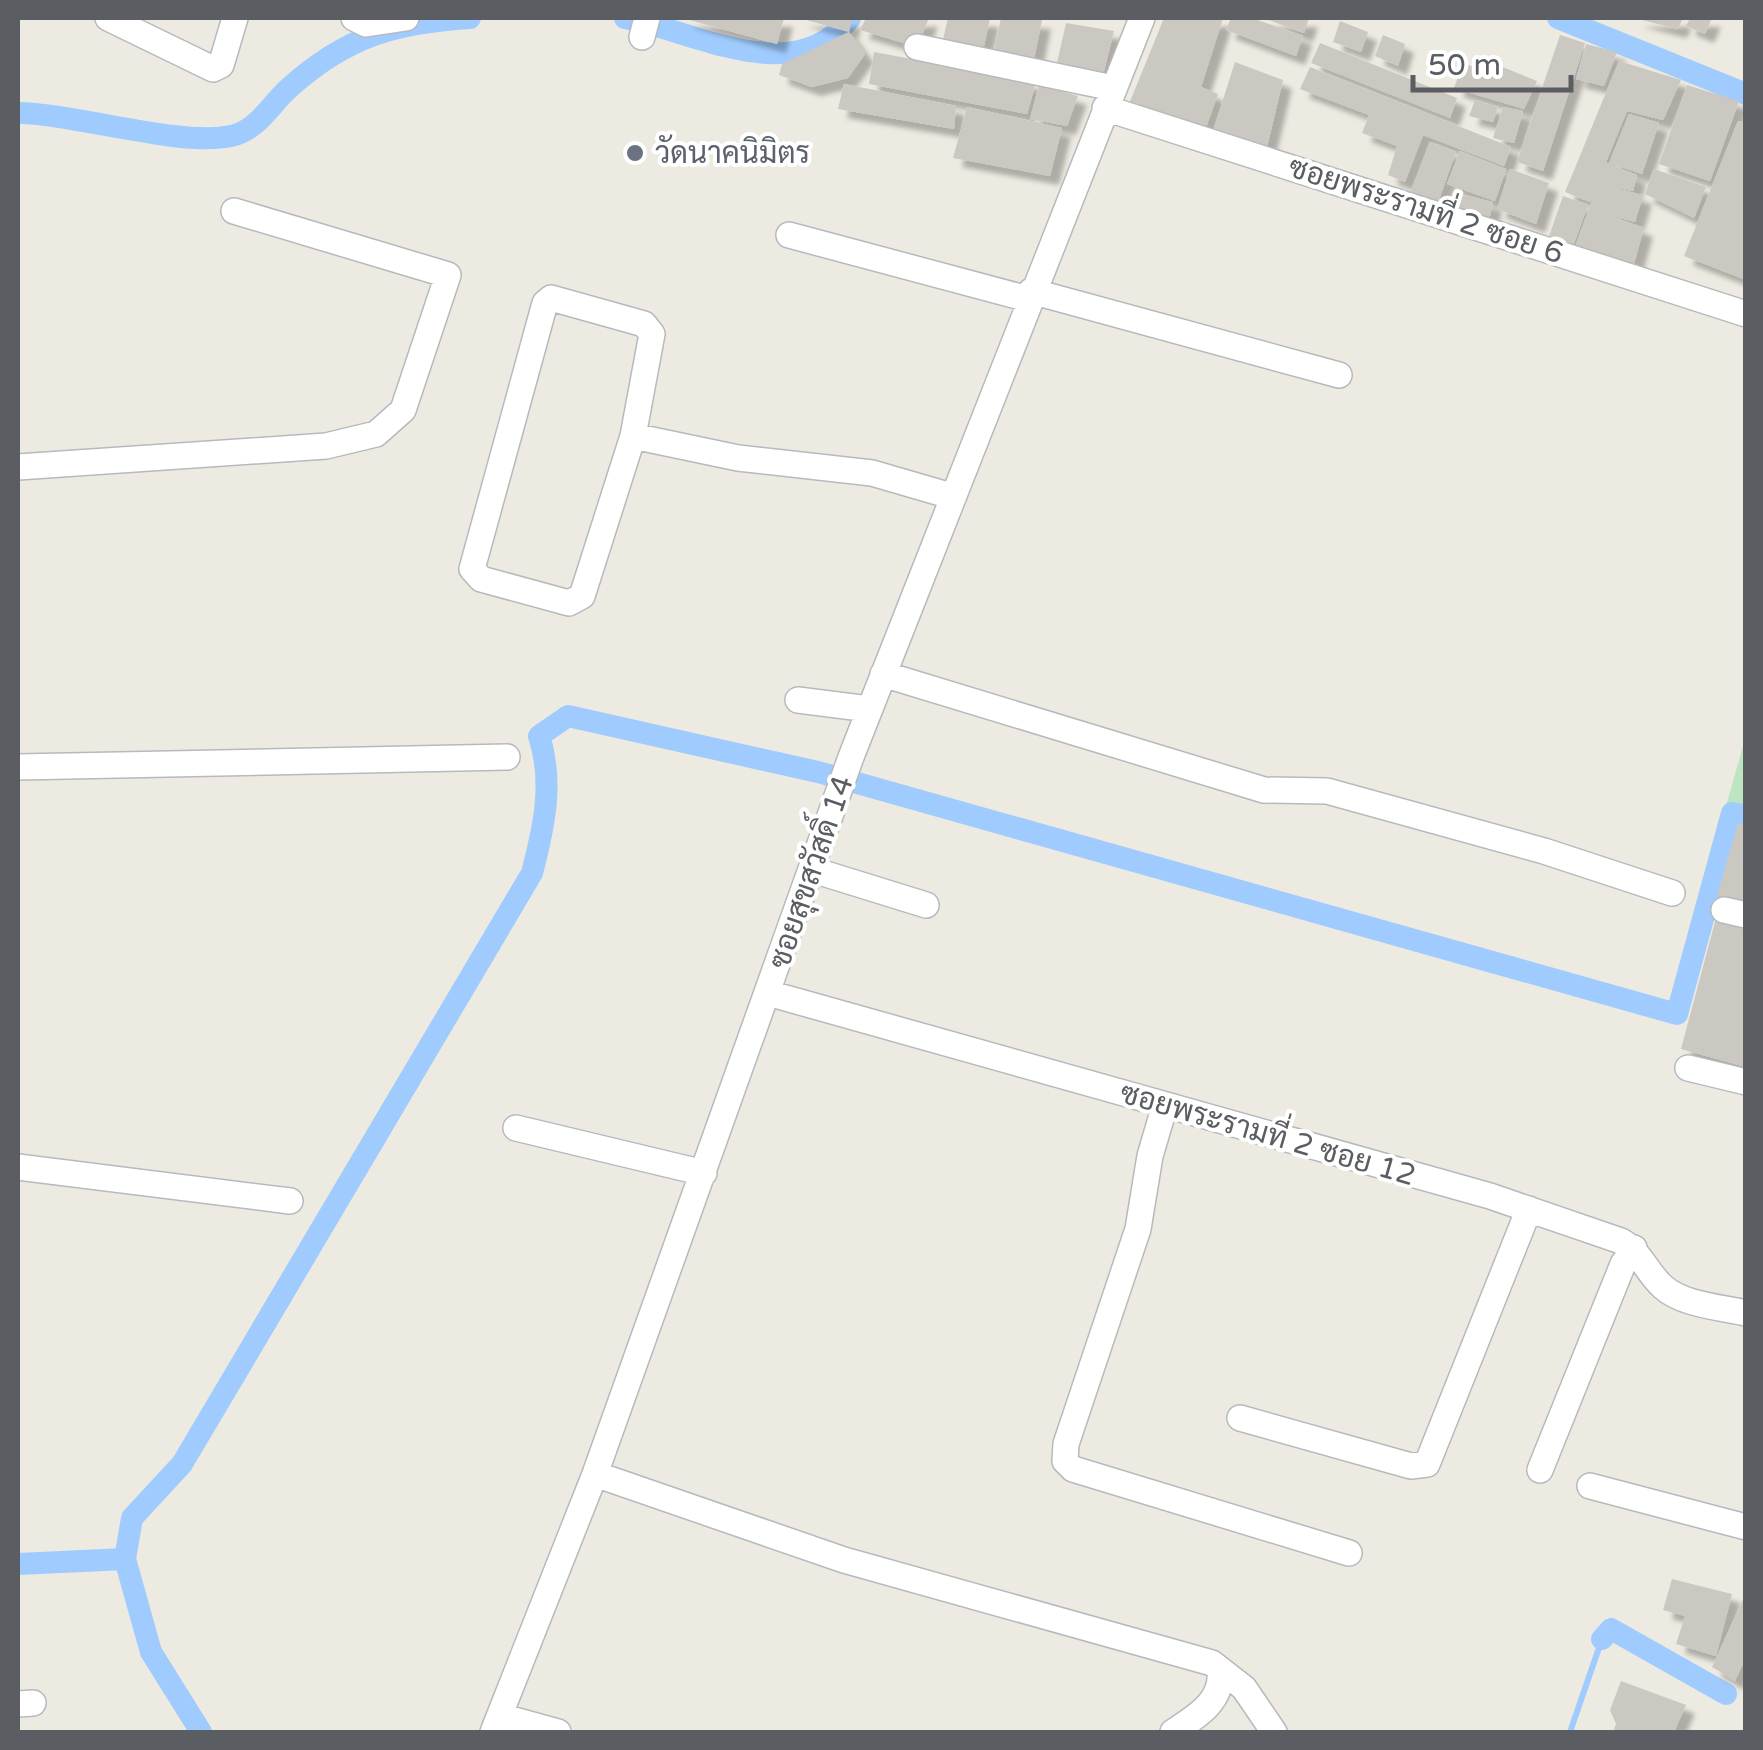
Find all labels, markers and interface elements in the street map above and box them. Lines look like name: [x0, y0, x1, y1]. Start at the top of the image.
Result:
scale bar: [1413, 30, 1570, 92]
text: 50 m: [1428, 47, 1501, 84]
place label: วัดนาคนิมิตร: [655, 134, 810, 172]
street label: ซอยพระรามที่ 2 ซอย 6: [1284, 141, 1570, 272]
marker: วัดนาคนิมิตร: [624, 142, 646, 164]
street label: ซอยสุขสวัสดิ์ 14: [753, 768, 864, 974]
street label: ซอยพระรามที่ 2 ซอย 12: [1116, 1067, 1422, 1194]

